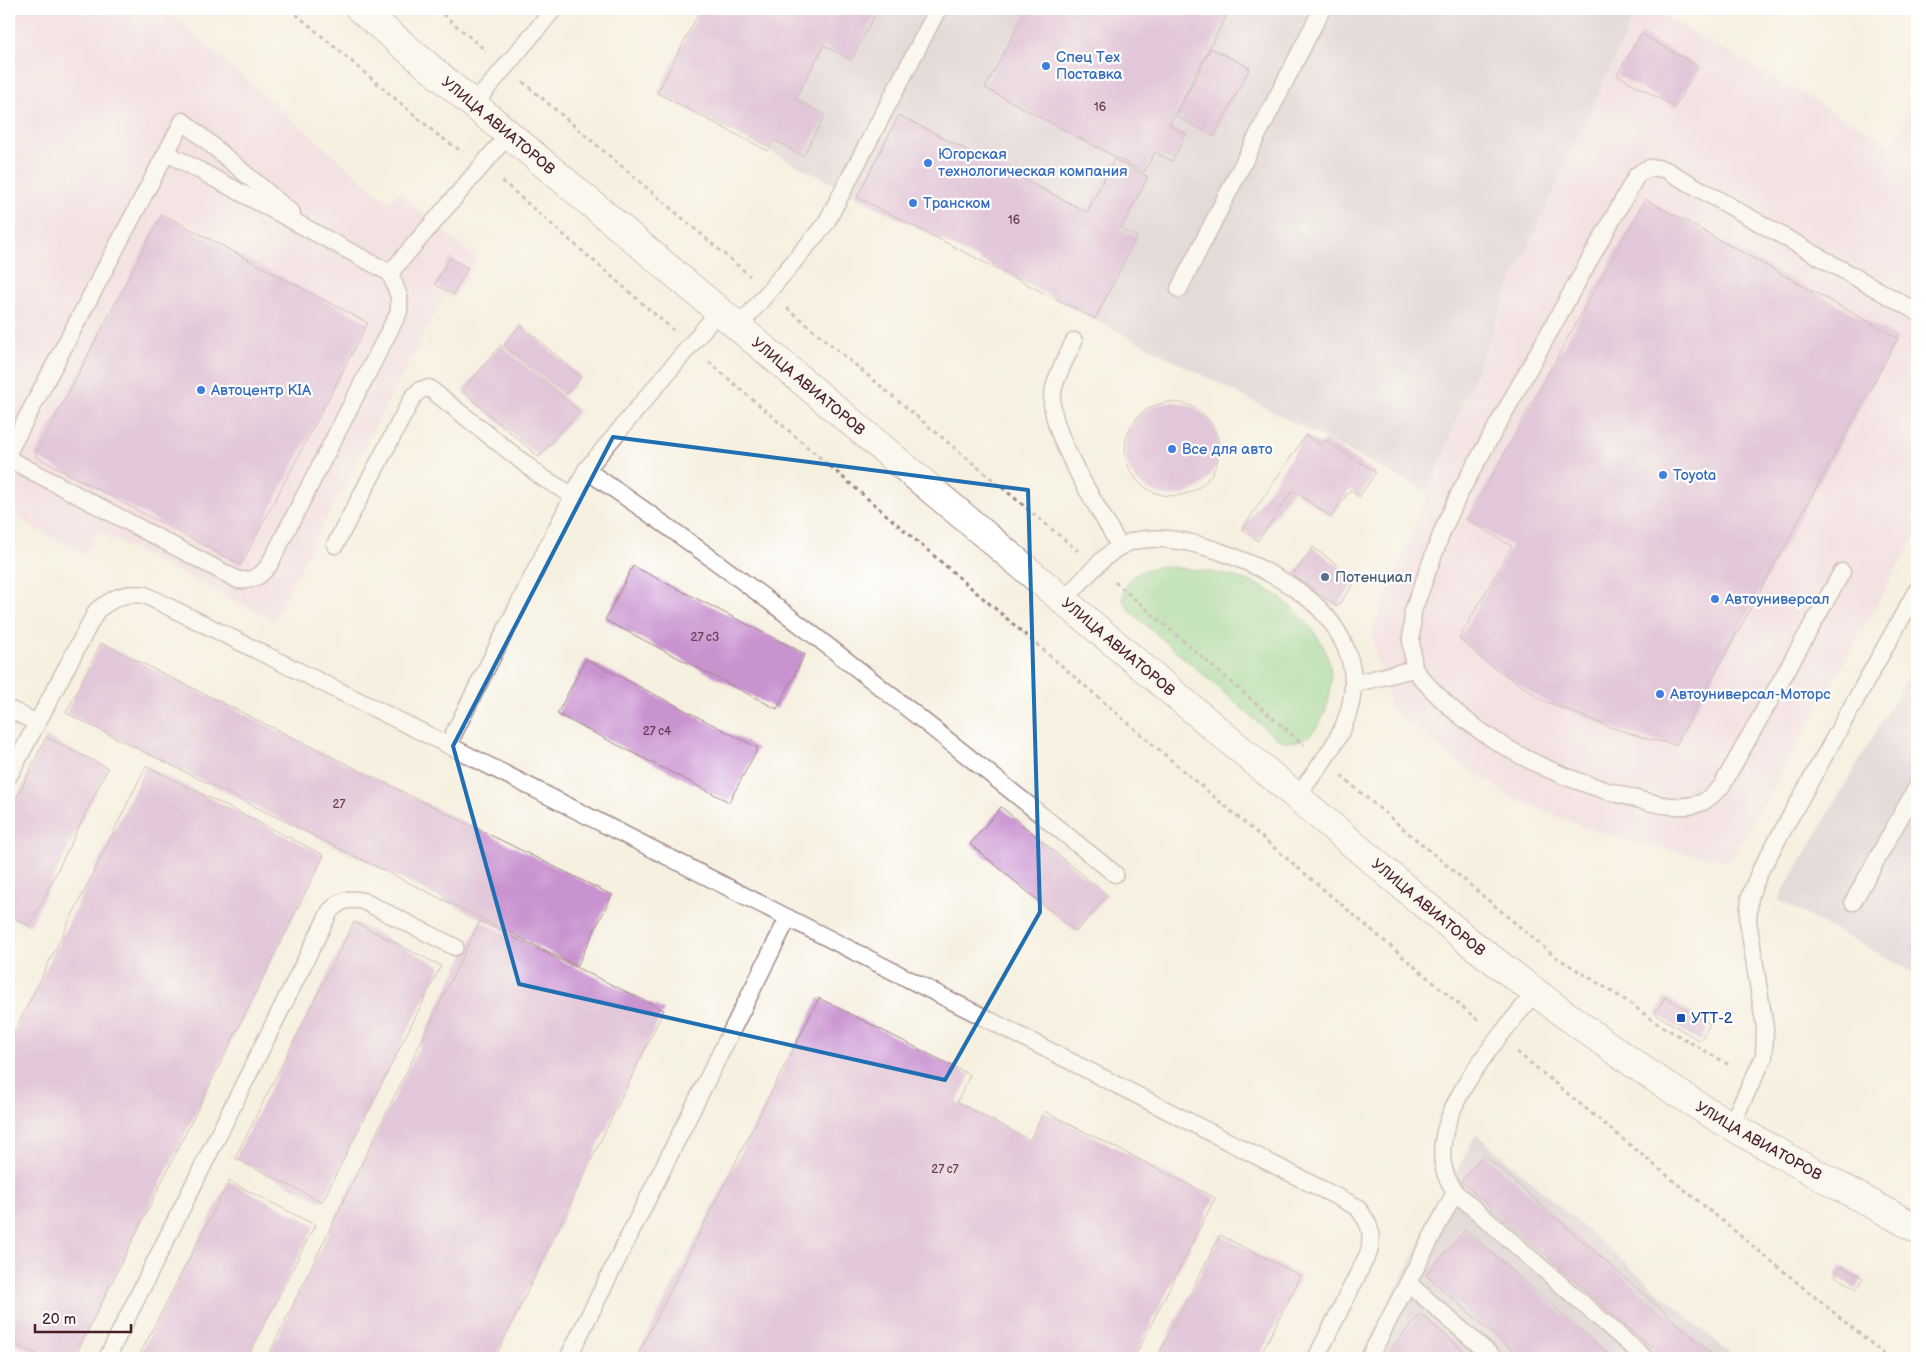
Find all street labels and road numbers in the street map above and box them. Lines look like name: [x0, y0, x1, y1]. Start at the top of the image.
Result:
street label: УЛИЦА АВИАТОРОВ: [438, 72, 560, 179]
street label: УЛИЦА АВИАТОРОВ: [748, 333, 869, 440]
street label: УЛИЦА АВИАТОРОВ: [1058, 594, 1179, 700]
street label: УЛИЦА АВИАТОРОВ: [1368, 854, 1490, 961]
street label: УЛИЦА АВИАТОРОВ: [1692, 1097, 1826, 1185]

